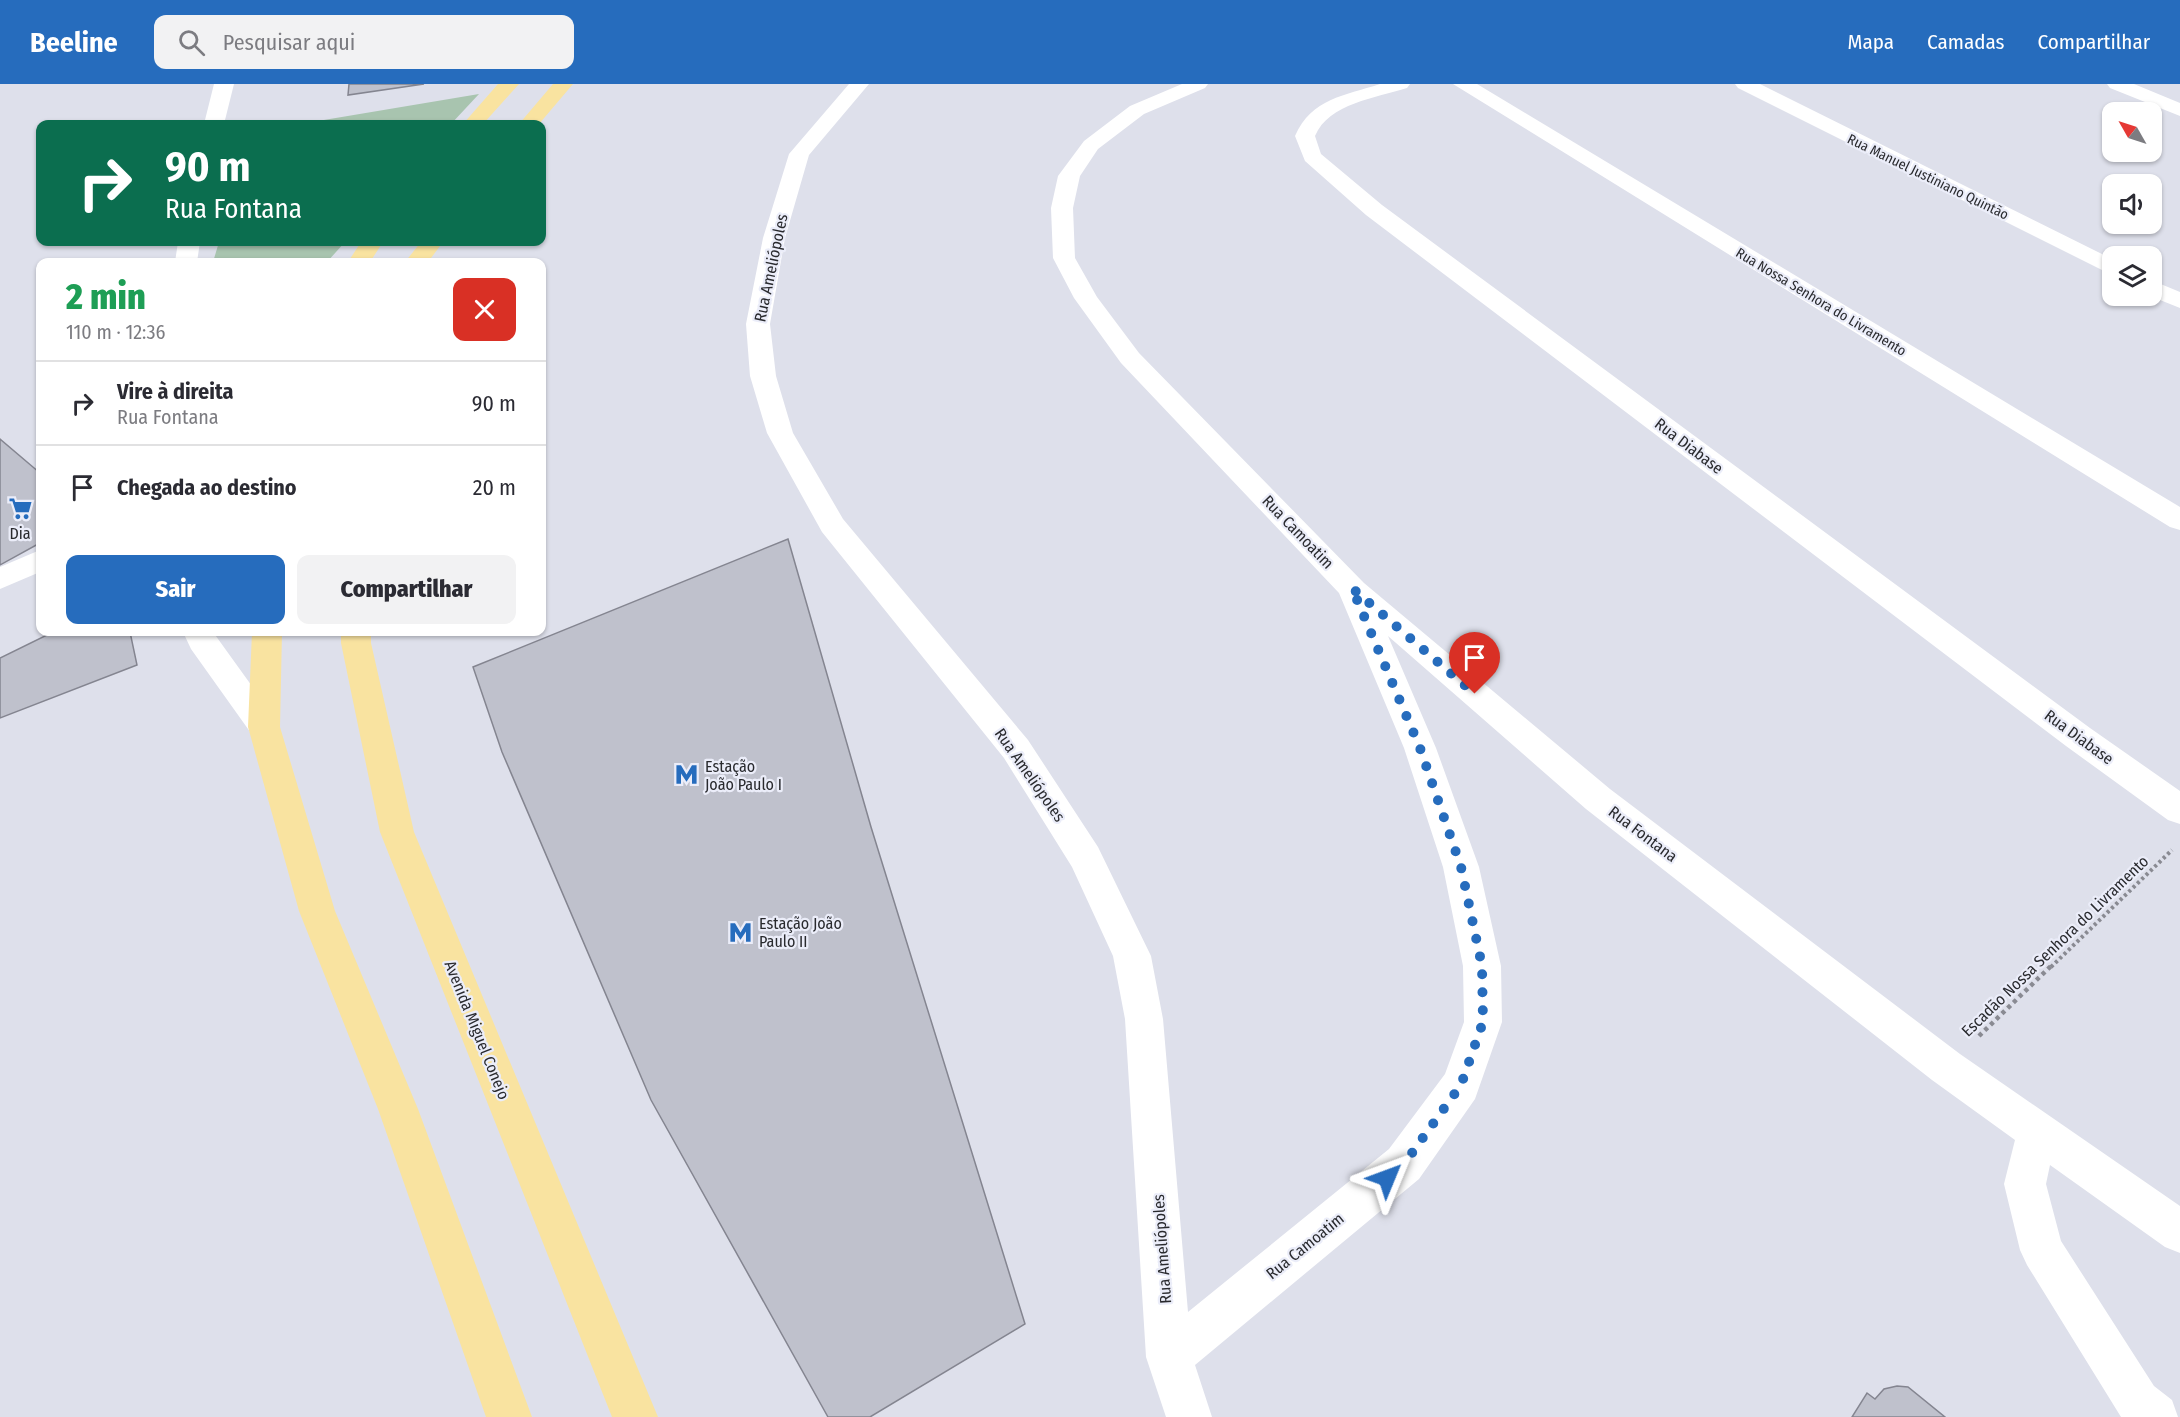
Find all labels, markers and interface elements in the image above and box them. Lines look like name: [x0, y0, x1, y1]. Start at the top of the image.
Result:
search box: [154, 15, 574, 69]
text: Beeline: [30, 26, 118, 59]
icon: search: [175, 26, 208, 59]
text: Pesquisar aqui: [223, 29, 355, 56]
text: Mapa: [1848, 29, 1894, 55]
text: Camadas: [1927, 29, 2005, 55]
text: Compartilhar: [2038, 29, 2150, 55]
north arrow: [2102, 102, 2162, 162]
map controls: [2102, 102, 2162, 306]
street label: Rua Manuel Justiniano Quintão: [1845, 131, 2011, 223]
text: 90 m: [165, 142, 250, 192]
icon: right: [66, 144, 144, 222]
button: sound: [2102, 174, 2162, 234]
text: Rua Fontana: [165, 193, 302, 225]
street label: Rua Ameliópoles: [750, 212, 792, 324]
street label: Rua Nossa Senhora do Livramento: [1733, 244, 1909, 360]
button: layers: [2102, 246, 2162, 306]
text: 2 min: [66, 275, 146, 319]
button: close: [453, 278, 516, 341]
text: 110 m · 12:36: [66, 320, 165, 344]
text: Vire à direita: [117, 378, 233, 405]
icon: right: [66, 387, 99, 420]
text: 90 m: [472, 390, 516, 417]
text: Rua Fontana: [117, 405, 219, 429]
street label: Rua Diabase: [1651, 414, 1727, 478]
icon: arrive: [66, 471, 99, 504]
text: Chegada ao destino: [117, 474, 297, 501]
text: 20 m: [473, 474, 516, 501]
street label: Rua Camoatim: [1258, 491, 1338, 573]
supermarket icon: Dia: [7, 495, 33, 521]
place label: Dia: [9, 524, 31, 543]
button: Sair: [66, 555, 285, 624]
button: Compartilhar: [297, 555, 516, 624]
pin: [1449, 632, 1500, 694]
icon: arrive: [1458, 641, 1491, 674]
street label: Rua Diabase: [2041, 706, 2117, 768]
street label: Rua Ameliópoles: [991, 725, 1069, 826]
place label: Estação João Paulo I: [705, 757, 782, 794]
metro station icon: Estação João Paulo I: [674, 762, 700, 788]
street label: Rua Fontana: [1605, 802, 1681, 866]
street label: Escadão Nossa Senhora do Livramento: [1958, 852, 2152, 1040]
place label: Estação João Paulo II: [759, 914, 842, 951]
metro station icon: Estação João Paulo II: [728, 919, 754, 945]
street label: Avenida Miguel Conejo: [440, 958, 514, 1102]
position arrow: [1355, 1146, 1419, 1210]
street label: Rua Ameliópoles: [1149, 1193, 1175, 1304]
street label: Rua Camoatim: [1262, 1209, 1348, 1283]

